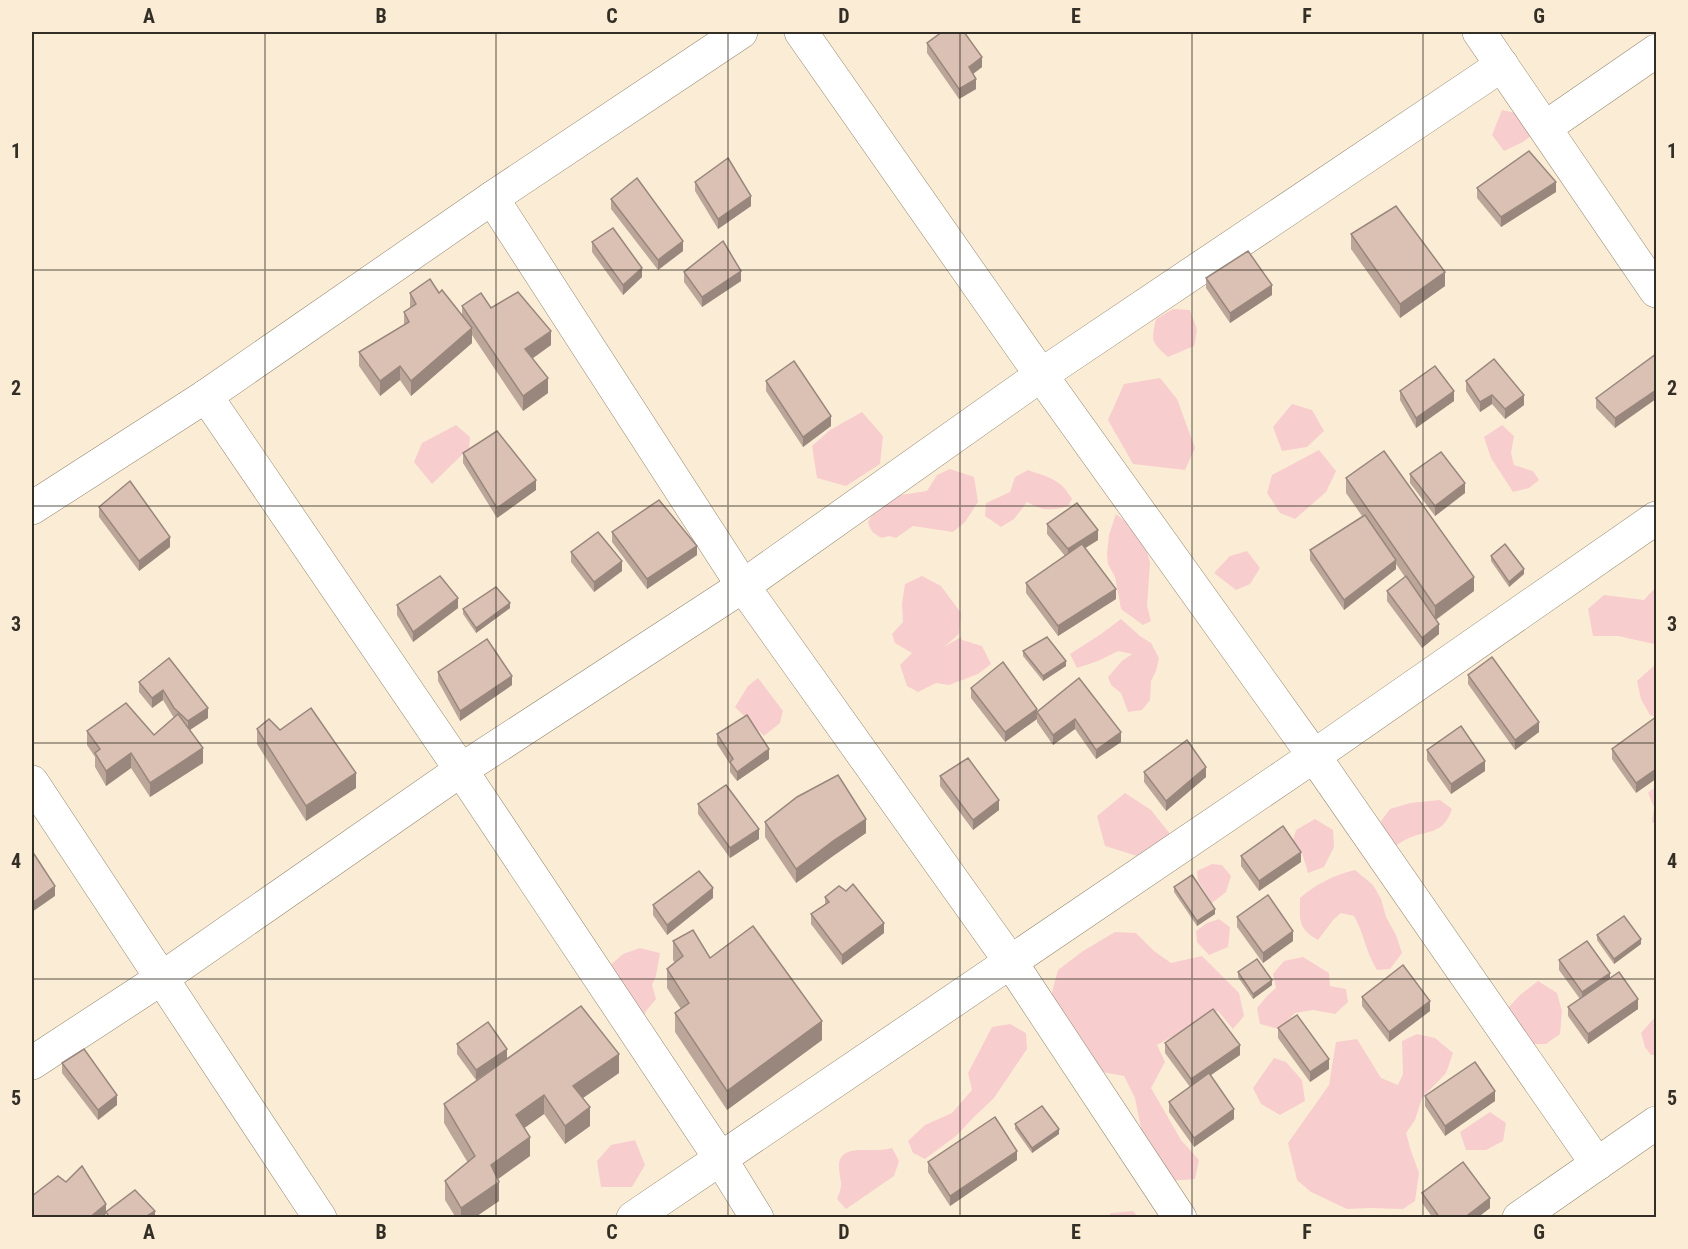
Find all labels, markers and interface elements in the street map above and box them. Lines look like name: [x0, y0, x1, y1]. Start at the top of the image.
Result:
text: A: [143, 4, 155, 28]
text: B: [375, 4, 387, 28]
text: C: [606, 4, 618, 28]
text: D: [838, 4, 850, 28]
text: E: [1071, 4, 1081, 28]
text: F: [1302, 4, 1312, 28]
text: G: [1533, 4, 1545, 28]
text: 1: [11, 139, 21, 163]
text: 1: [1667, 139, 1677, 163]
text: 2: [11, 376, 21, 400]
text: 2: [1667, 376, 1677, 400]
text: 3: [11, 612, 21, 636]
text: 3: [1667, 612, 1677, 636]
text: 4: [11, 849, 21, 873]
text: 4: [1667, 849, 1677, 873]
text: 5: [11, 1086, 21, 1110]
text: 5: [1667, 1086, 1677, 1110]
text: A: [143, 1220, 155, 1244]
text: B: [375, 1220, 387, 1244]
text: C: [606, 1220, 618, 1244]
text: D: [838, 1220, 850, 1244]
text: E: [1071, 1220, 1081, 1244]
text: F: [1302, 1220, 1312, 1244]
text: G: [1533, 1220, 1545, 1244]

